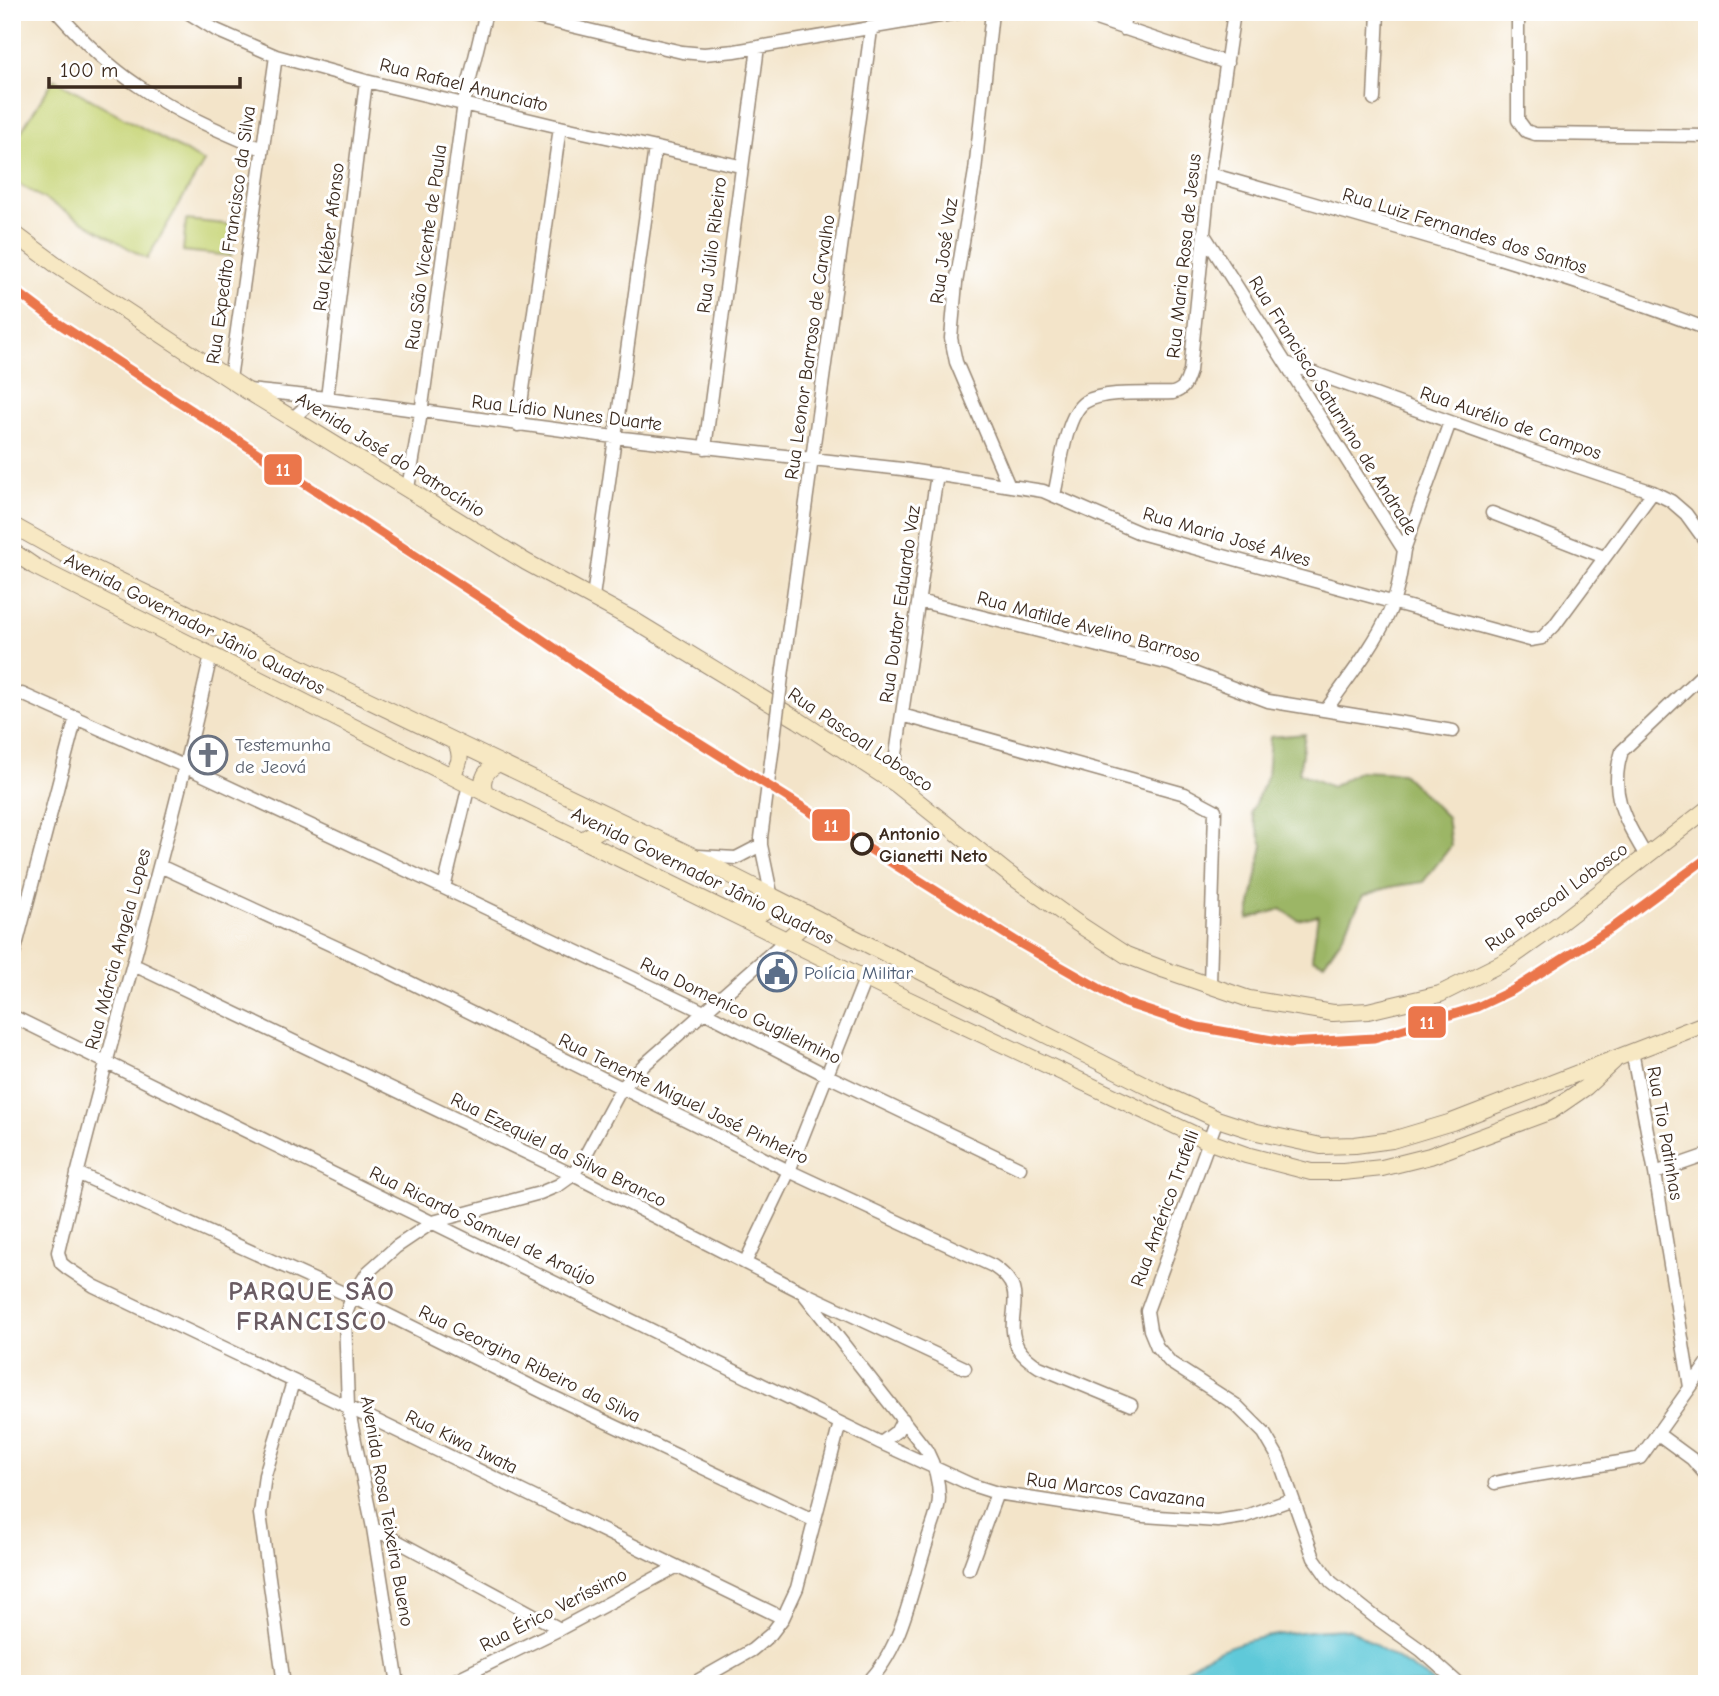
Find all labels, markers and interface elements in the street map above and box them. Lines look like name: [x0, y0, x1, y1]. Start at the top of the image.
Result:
scale bar: [49, 46, 240, 90]
street label: Rua Rafael Anunciato: [377, 53, 550, 117]
text: 100 m: [60, 58, 118, 82]
street label: Rua Expedito Francisco da Silva: [202, 104, 260, 366]
street label: Rua São Vicente de Paula: [401, 143, 451, 351]
street label: Rua Maria Rosa de Jesus: [1162, 153, 1206, 359]
street label: Rua Kléber Afonso: [309, 162, 349, 313]
street label: Rua Júlio Ribeiro: [693, 176, 731, 315]
street label: Rua Luiz Fernandes dos Santos: [1340, 183, 1590, 279]
street label: Rua José Vaz: [926, 197, 962, 305]
street label: Rua Leonor Barroso de Carvalho: [780, 213, 840, 481]
street label: Rua Francisco Saturnino de Andrade: [1244, 272, 1422, 539]
street label: Rua Aurélio de Campos: [1417, 382, 1604, 464]
street label: Avenida José do Patrocínio: [292, 388, 489, 522]
street label: Rua Lídio Nunes Duarte: [470, 390, 663, 436]
line badge: 11: [263, 453, 303, 486]
text: 11: [276, 459, 290, 481]
street label: Rua Maria José Alves: [1140, 502, 1313, 571]
street label: Rua Doutor Eduardo Vaz: [875, 504, 925, 704]
street label: Avenida Governador Jânio Quadros: [61, 548, 329, 699]
street label: Rua Matilde Avelino Barroso: [975, 587, 1203, 667]
street label: Rua Pascoal Lobosco: [784, 683, 937, 797]
church icon: Testemunha de Jeová: [187, 734, 229, 776]
place label: Testemunha de Jeová: [235, 734, 331, 778]
street label: Avenida Governador Jânio Quadros: [568, 803, 837, 949]
line badge: 11: [811, 808, 851, 842]
text: 11: [824, 815, 838, 837]
place label: Antonio Gianetti Neto: [879, 823, 988, 867]
marker: Antonio Gianetti Neto: [851, 833, 873, 855]
street label: Rua Pascoal Lobosco: [1481, 838, 1632, 956]
street label: Rua Márcia Angela Lopes: [80, 846, 155, 1052]
public building icon: Polícia Militar: [756, 951, 798, 993]
street label: Rua Domenico Guglielmino: [636, 953, 845, 1069]
place label: Polícia Militar: [804, 962, 913, 984]
line badge: 11: [1407, 1005, 1447, 1039]
text: 11: [1420, 1012, 1434, 1034]
street label: Rua Tenente Miguel José Pinheiro: [555, 1029, 812, 1169]
street label: Rua Tio Patinhas: [1642, 1064, 1688, 1202]
street label: Rua Ezequiel da Silva Branco: [447, 1088, 670, 1212]
street label: Rua Américo Trufelli: [1126, 1127, 1204, 1290]
street label: Rua Ricardo Samuel de Araújo: [366, 1161, 599, 1290]
district label: PARQUE SÃO FRANCISCO: [228, 1276, 396, 1337]
street label: Rua Georgina Ribeiro da Silva: [415, 1300, 644, 1427]
street label: Avenida Rosa Teixeira Bueno: [356, 1394, 418, 1628]
street label: Rua Kiwa Iwata: [402, 1405, 521, 1479]
street label: Rua Marcos Cavazana: [1025, 1468, 1207, 1512]
street label: Rua Érico Veríssimo: [476, 1563, 631, 1657]

